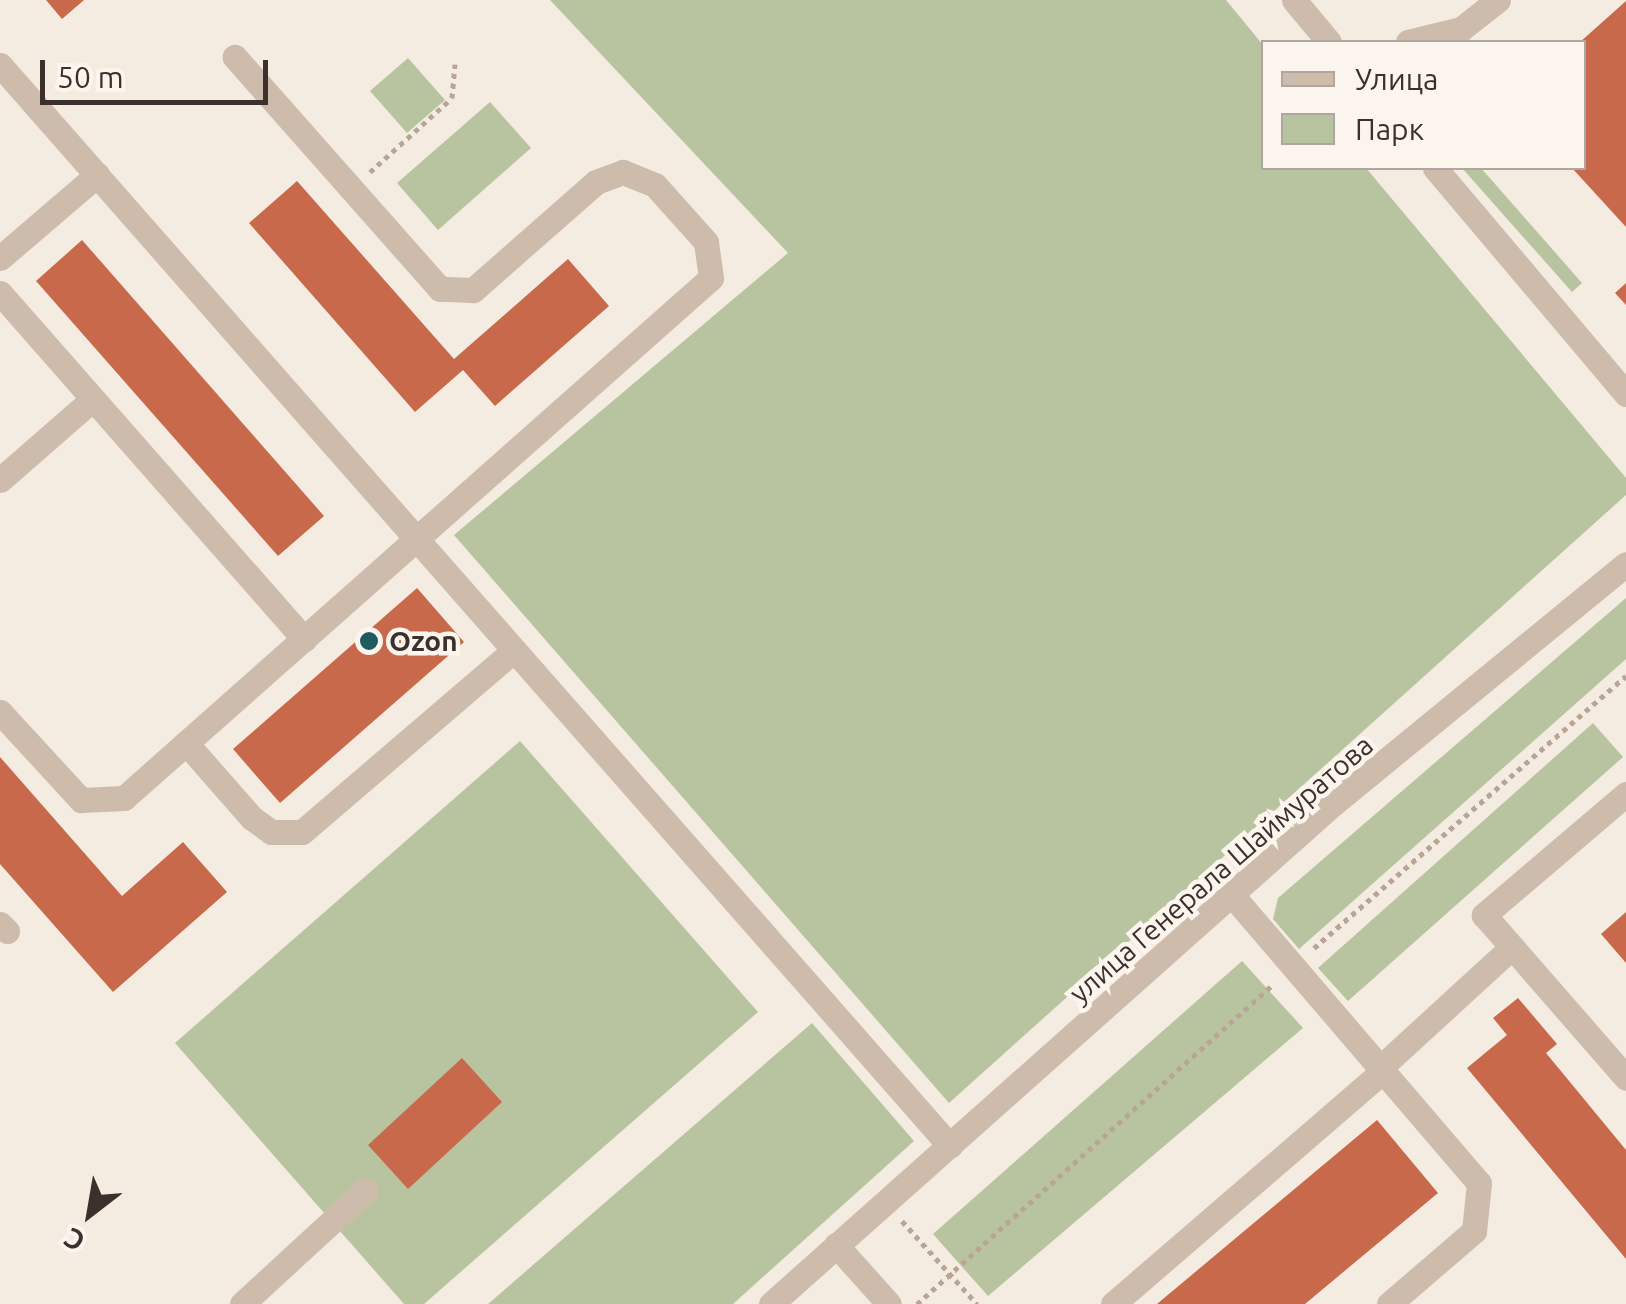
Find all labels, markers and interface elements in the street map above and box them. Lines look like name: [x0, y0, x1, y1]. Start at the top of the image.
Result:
scale bar: [45, 40, 272, 102]
legend: [1261, 40, 1586, 170]
text: 50 m: [57, 60, 124, 94]
text: Улица: [1355, 62, 1439, 96]
text: Парк: [1355, 112, 1424, 146]
place label: Ozon: [389, 624, 458, 658]
marker: Ozon: [358, 630, 380, 652]
street label: улица Генерала Шаймуратова: [1062, 728, 1380, 1010]
north arrow: [40, 1164, 140, 1264]
text: С: [59, 1222, 90, 1258]

